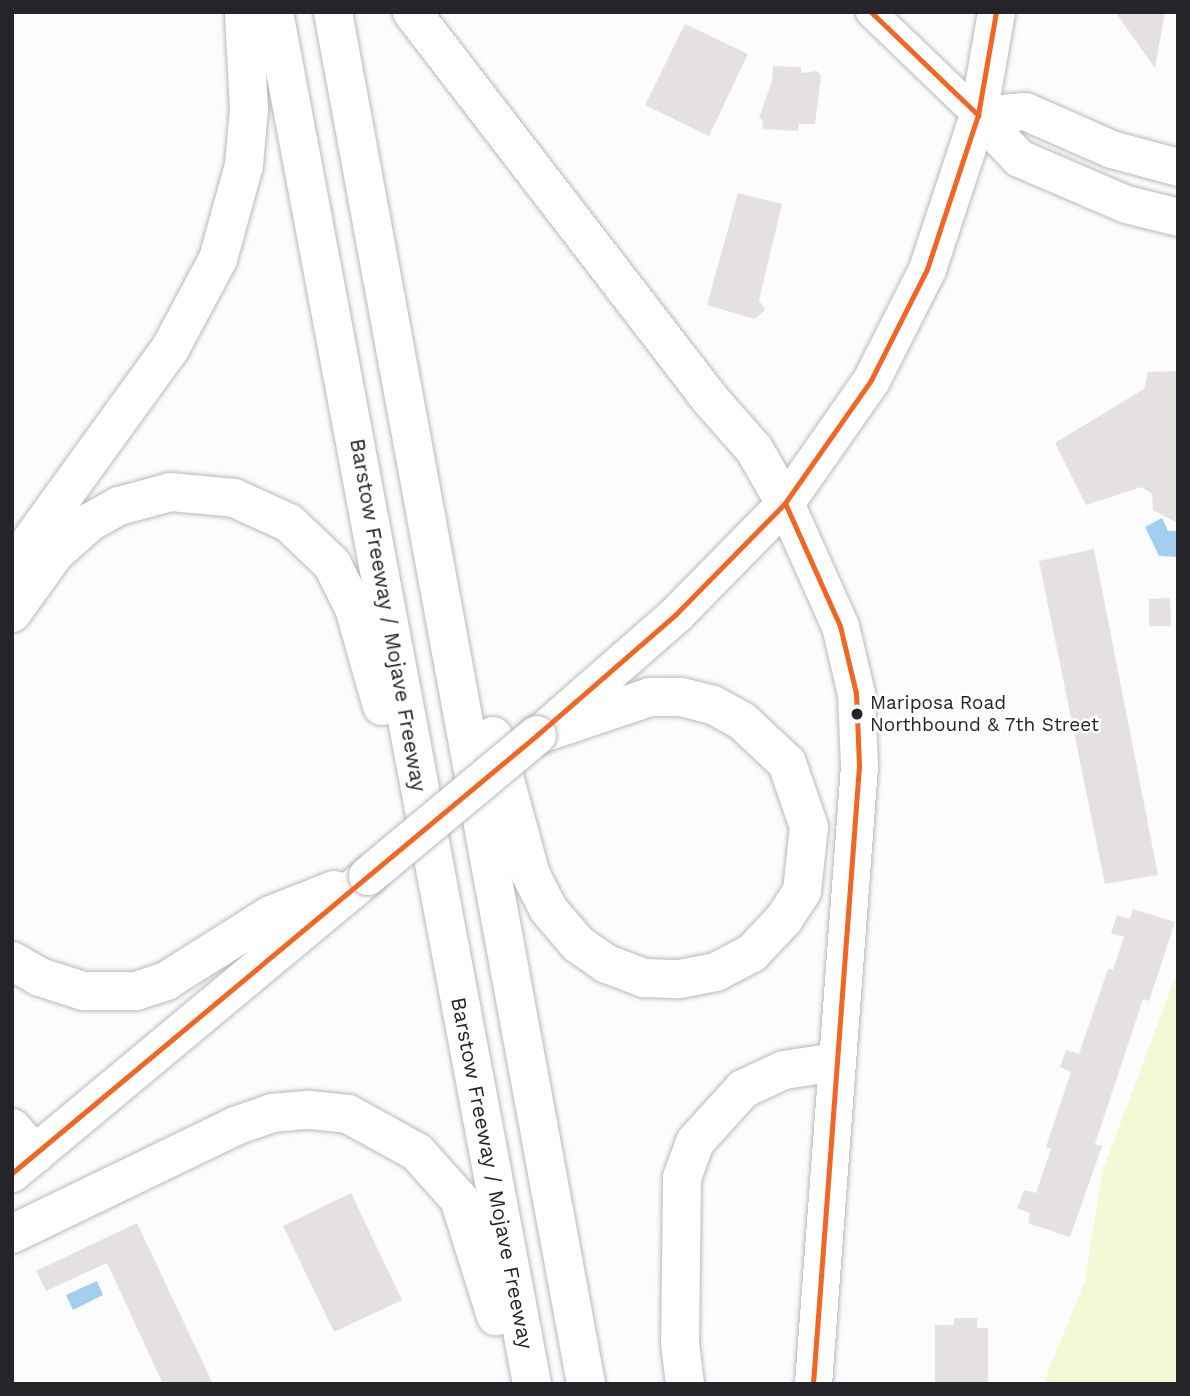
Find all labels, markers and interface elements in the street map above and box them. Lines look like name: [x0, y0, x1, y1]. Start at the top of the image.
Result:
street label: Barstow Freeway / Mojave Freeway: [344, 436, 432, 794]
place label: Mariposa Road Northbound & 7th Street: [870, 692, 1100, 736]
marker: Mariposa Road Northbound & 7th Street: [850, 707, 864, 721]
street label: Barstow Freeway / Mojave Freeway: [445, 994, 539, 1352]

